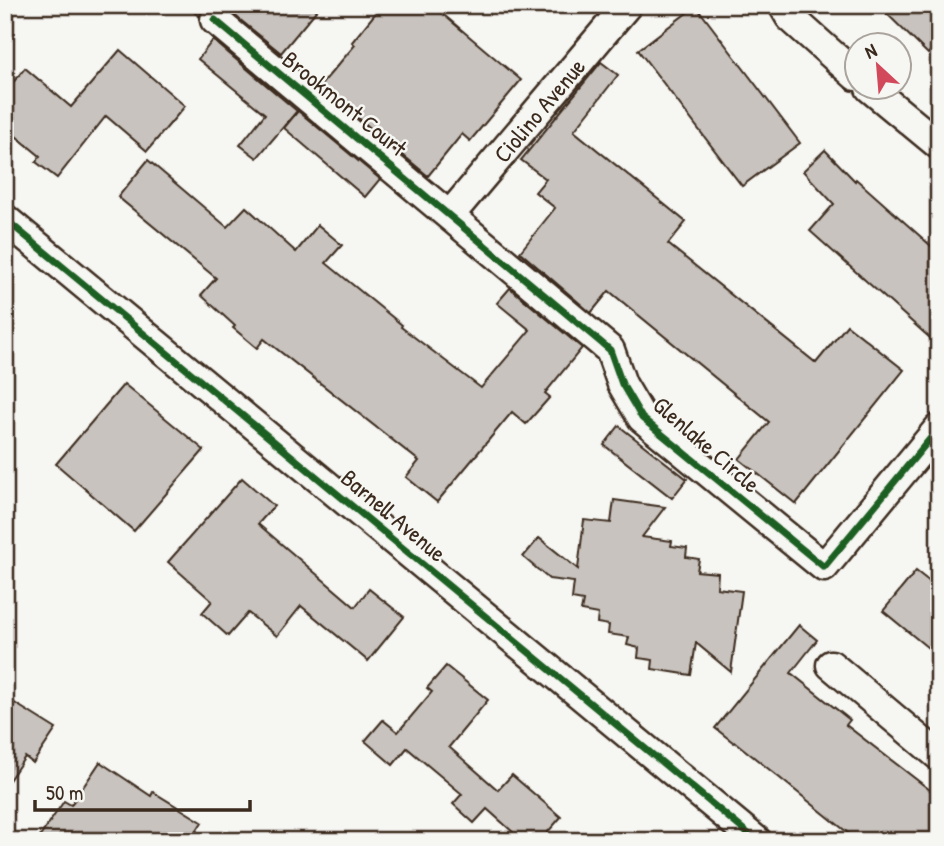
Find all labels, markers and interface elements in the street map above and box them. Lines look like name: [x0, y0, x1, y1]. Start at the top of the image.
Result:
north arrow: [842, 32, 912, 102]
text: N: [860, 37, 881, 65]
street label: Brookmont Court: [276, 43, 414, 163]
street label: Ciolino Avenue: [486, 51, 592, 169]
street label: Glenlake Circle: [647, 389, 768, 500]
street label: Barnell Avenue: [335, 462, 454, 569]
scale bar: [35, 769, 250, 813]
text: 50 m: [46, 778, 83, 807]

